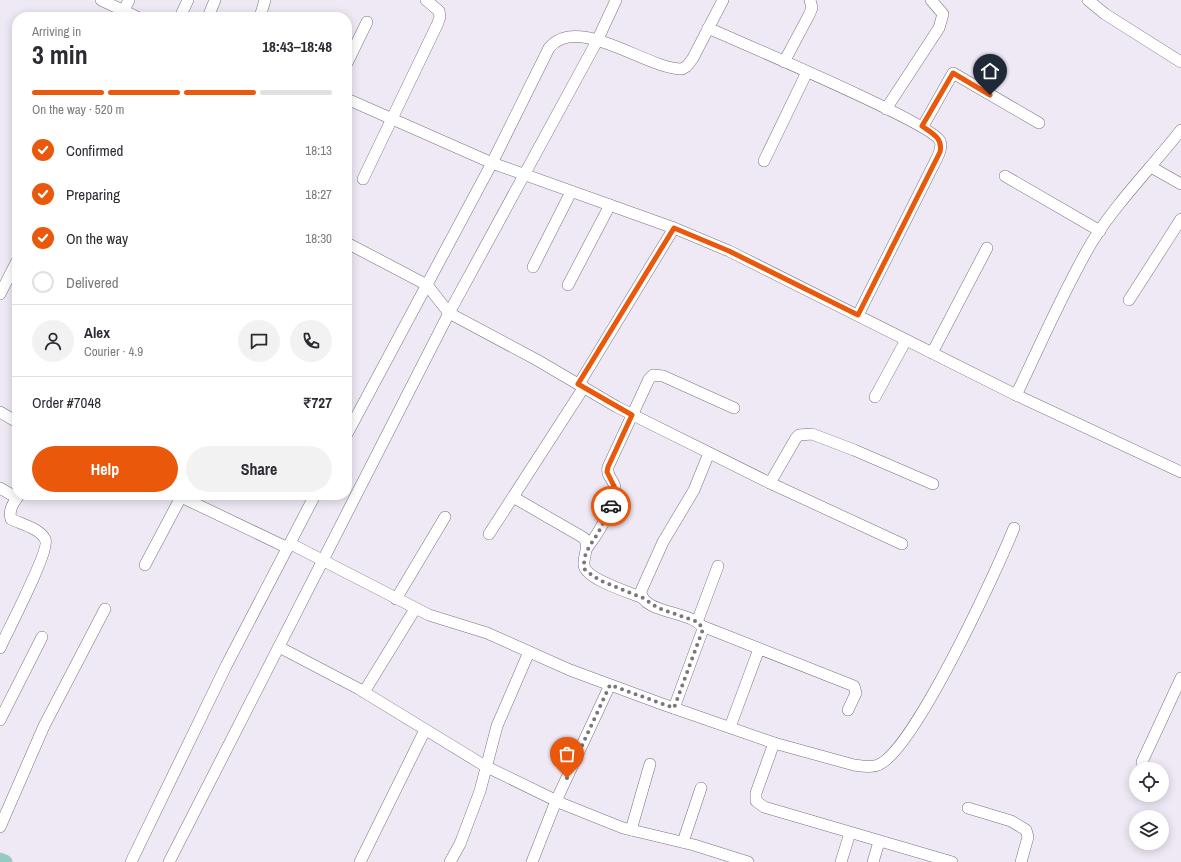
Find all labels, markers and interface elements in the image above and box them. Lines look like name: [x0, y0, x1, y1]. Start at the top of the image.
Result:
text: Arriving in: [32, 23, 81, 40]
text: 18:43–18:48: [262, 36, 332, 57]
text: 3 min: [32, 37, 88, 72]
pin: [973, 54, 1007, 95]
icon: home: [979, 60, 1001, 82]
text: On the way · 520 m: [32, 101, 124, 118]
icon: check: [32, 139, 54, 161]
text: Confirmed: [66, 140, 123, 161]
text: 18:13: [305, 142, 332, 159]
icon: check: [32, 183, 54, 205]
text: Preparing: [66, 184, 120, 205]
text: 18:27: [305, 186, 332, 203]
icon: check: [32, 227, 54, 249]
text: On the way: [66, 228, 128, 249]
text: 18:30: [305, 230, 332, 247]
text: Delivered: [66, 272, 119, 293]
button: person: [32, 320, 74, 362]
button: chat: [238, 320, 280, 362]
button: phone: [290, 320, 332, 362]
text: Alex: [84, 322, 110, 343]
text: Courier · 4.9: [84, 343, 143, 360]
text: Order #7048: [32, 392, 101, 413]
text: ₹727: [303, 392, 332, 413]
button: Help: [32, 446, 178, 492]
button: Share: [186, 446, 332, 492]
courier: [591, 486, 631, 526]
icon: car: [600, 495, 622, 517]
pin: [550, 737, 584, 778]
icon: bag: [556, 743, 578, 765]
map controls: [1129, 762, 1169, 850]
button: locate: [1129, 762, 1169, 802]
button: layers: [1129, 810, 1169, 850]

